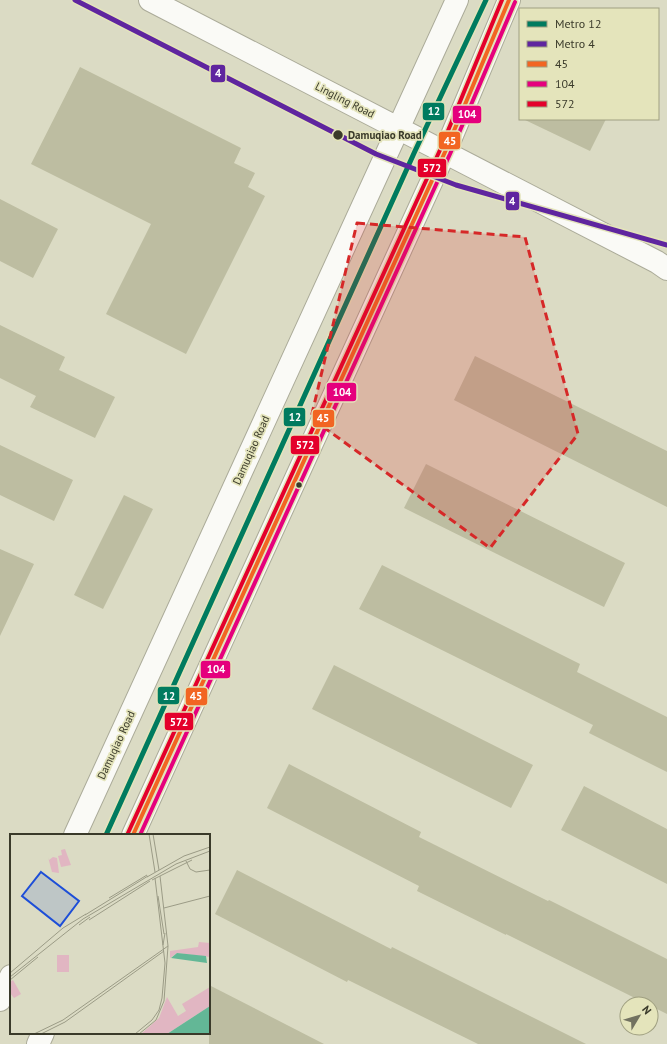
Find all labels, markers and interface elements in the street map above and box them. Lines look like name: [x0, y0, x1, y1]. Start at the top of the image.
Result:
legend: [519, 8, 659, 120]
text: Metro 12: [555, 16, 601, 31]
text: Metro 4: [555, 36, 595, 51]
text: 45: [555, 56, 568, 71]
line badge: 4: [210, 64, 226, 83]
text: 4: [215, 66, 222, 80]
text: 104: [555, 76, 575, 91]
street label: Lingling Road: [313, 79, 377, 121]
text: 572: [555, 96, 575, 111]
line badge: 12: [422, 102, 445, 121]
text: 12: [428, 104, 440, 118]
line badge: 104: [452, 105, 482, 124]
text: 104: [458, 107, 477, 121]
marker: Damuqiao Road: [331, 128, 345, 142]
place label: Damuqiao Road: [348, 128, 422, 142]
line badge: 45: [438, 131, 461, 150]
text: 45: [444, 134, 456, 148]
line badge: 572: [417, 158, 447, 178]
text: 572: [423, 161, 441, 175]
line badge: 4: [505, 191, 520, 211]
text: 4: [509, 194, 516, 208]
line badge: 104: [326, 382, 357, 402]
text: 104: [333, 385, 352, 399]
line badge: 12: [283, 407, 306, 427]
line badge: 45: [312, 409, 335, 428]
text: 12: [289, 410, 301, 424]
text: 45: [317, 411, 329, 425]
street label: Damuqiao Road: [230, 413, 272, 487]
line badge: 572: [290, 435, 320, 455]
text: 572: [296, 438, 314, 452]
unlabelled marker: [294, 480, 304, 490]
line badge: 104: [200, 660, 231, 679]
text: 104: [207, 662, 226, 676]
line badge: 12: [157, 686, 180, 705]
line badge: 45: [185, 687, 208, 706]
text: 12: [163, 689, 175, 703]
text: 45: [190, 689, 202, 703]
street label: Damuqiao Road: [94, 708, 138, 781]
line badge: 572: [164, 712, 194, 731]
text: 572: [170, 715, 188, 729]
inset map: [10, 834, 210, 1034]
north arrow: [619, 996, 659, 1036]
text: N: [639, 1003, 655, 1017]

